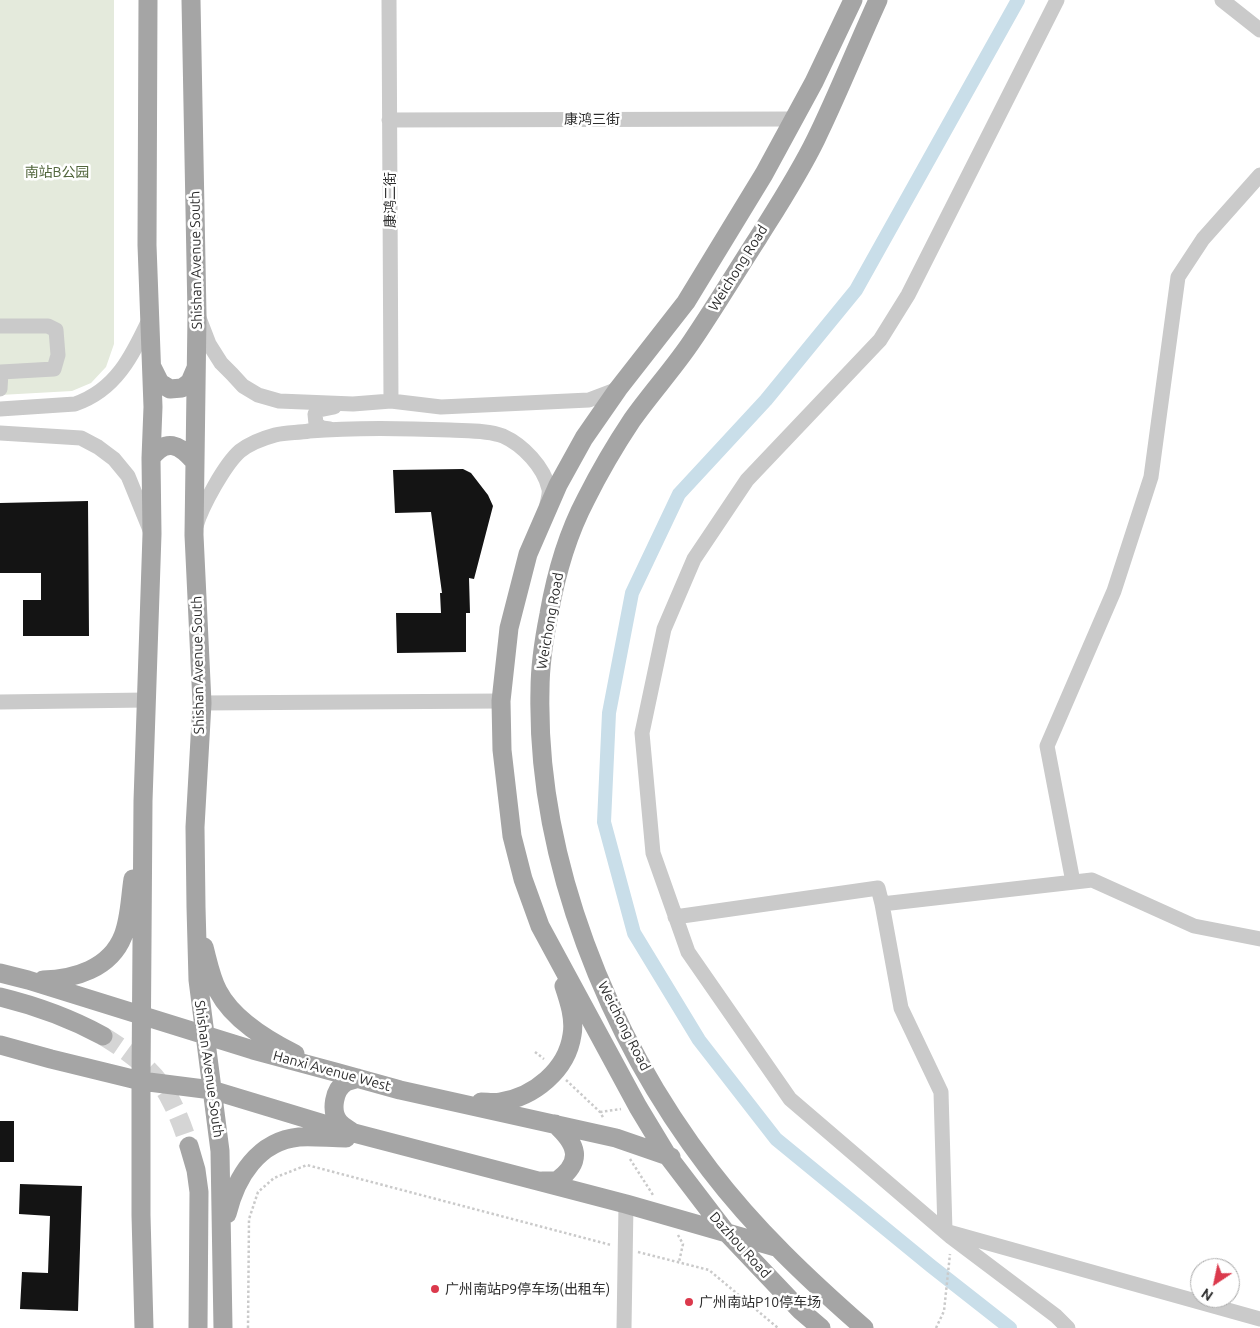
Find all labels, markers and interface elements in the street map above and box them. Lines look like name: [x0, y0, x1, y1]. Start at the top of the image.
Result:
street label: 康鸿三街: [564, 111, 620, 127]
park label: 南站B公园: [25, 164, 89, 180]
street label: 康鸿二街: [382, 172, 398, 228]
street label: Shishan Avenue South: [186, 191, 206, 329]
street label: Weichong Road: [705, 222, 771, 314]
street label: Weichong Road: [533, 571, 567, 671]
street label: Shishan Avenue South: [188, 596, 208, 734]
street label: Weichong Road: [594, 978, 654, 1074]
street label: Shishan Avenue South: [191, 999, 227, 1139]
street label: Hanxi Avenue West: [271, 1047, 393, 1095]
street label: Dazhou Road: [706, 1208, 774, 1282]
north arrow: [1190, 1258, 1240, 1308]
place label: 广州南站P9停车场(出租车): [445, 1281, 610, 1297]
marker: 广州南站P9停车场(出租车): [429, 1283, 441, 1295]
text: N: [1198, 1285, 1216, 1304]
place label: 广州南站P10停车场: [699, 1294, 821, 1310]
marker: 广州南站P10停车场: [683, 1296, 695, 1308]

